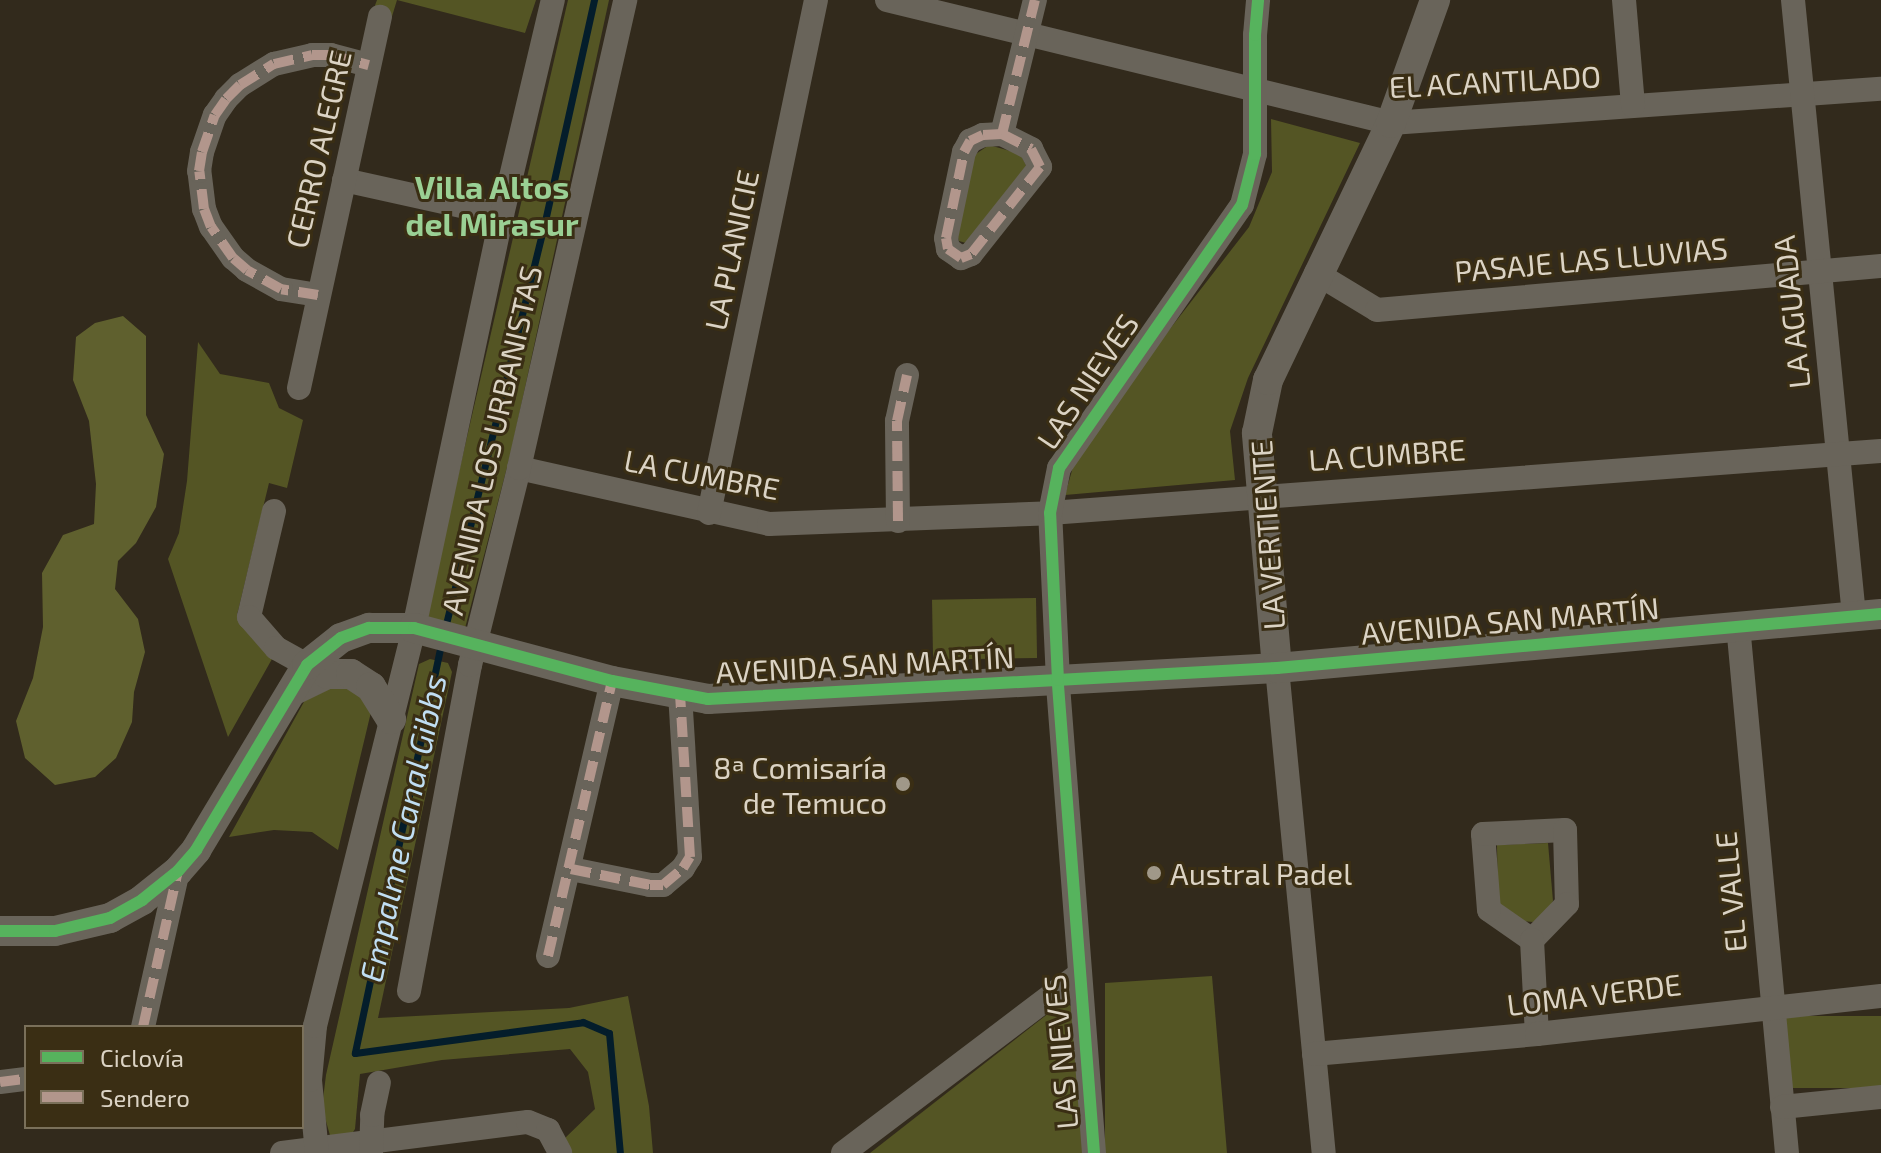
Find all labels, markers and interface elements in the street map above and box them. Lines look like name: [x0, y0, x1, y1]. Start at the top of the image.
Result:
street label: CERRO ALEGRE: [278, 46, 358, 252]
street label: EL ACANTILADO: [1387, 57, 1603, 105]
street label: LA PLANICIE: [696, 166, 766, 334]
district label: Villa Altos del Mirasur: [405, 168, 579, 243]
street label: PASAJE LAS LLUVIAS: [1453, 229, 1729, 289]
street label: LA AGUADA: [1765, 233, 1817, 391]
street label: AVENIDA LOS URBANISTAS: [433, 261, 549, 619]
street label: LAS NIEVES: [1029, 307, 1145, 455]
street label: LA CUMBRE: [1307, 431, 1467, 477]
street label: LA VERTIENTE: [1242, 438, 1292, 632]
street label: LA CUMBRE: [621, 441, 783, 507]
street label: AVENIDA SAN MARTÍN: [1359, 589, 1661, 651]
street label: AVENIDA SAN MARTÍN: [714, 638, 1016, 690]
water label: Empalme Canal Gibbs: [351, 670, 453, 986]
place label: 8ª Comisaría de Temuco: [713, 749, 887, 820]
marker: 8ª Comisaría de Temuco: [894, 775, 912, 793]
street label: EL VALLE: [1707, 829, 1753, 955]
place label: Austral Padel: [1170, 855, 1353, 891]
marker: Austral Padel: [1145, 864, 1163, 882]
street label: LOMA VERDE: [1504, 965, 1684, 1023]
street label: LAS NIEVES: [1035, 973, 1085, 1131]
legend: [24, 1025, 304, 1129]
text: Ciclovía: [100, 1043, 184, 1072]
text: Sendero: [100, 1083, 190, 1112]

